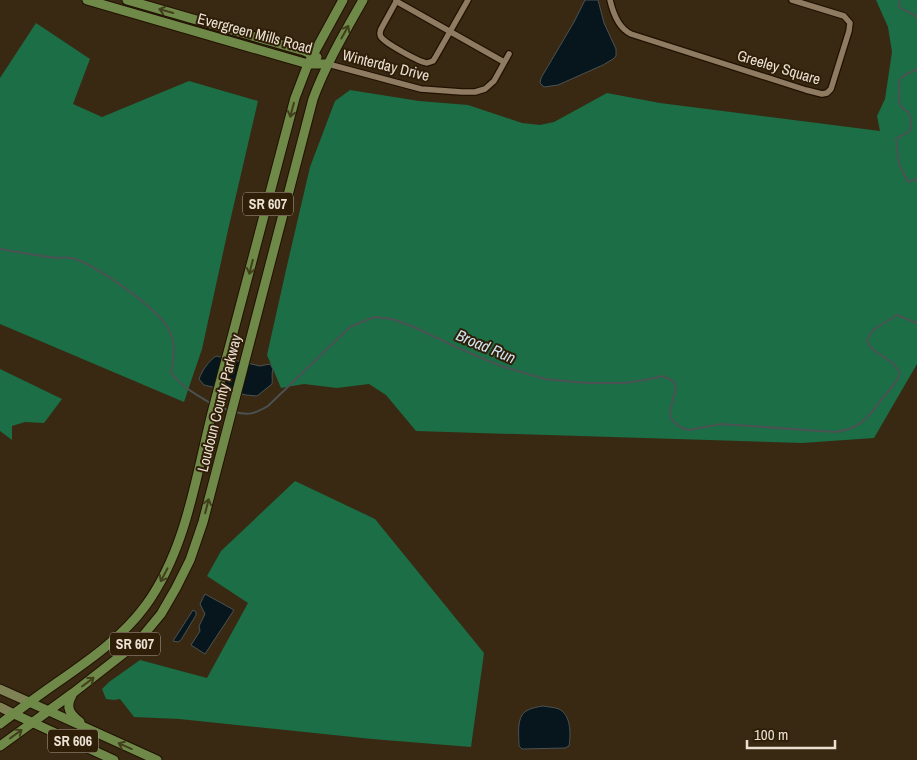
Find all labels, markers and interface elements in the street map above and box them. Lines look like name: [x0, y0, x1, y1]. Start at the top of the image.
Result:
one-way arrow: [158, 6, 174, 16]
street label: Evergreen Mills Road: [195, 8, 315, 58]
one-way arrow: [341, 25, 351, 39]
street label: Winterday Drive: [340, 44, 432, 86]
street label: Greeley Square: [735, 44, 823, 90]
one-way arrow: [287, 101, 296, 117]
road number: SR 607: [243, 192, 293, 215]
one-way arrow: [246, 259, 255, 275]
water label: Broad Run: [453, 324, 519, 368]
street label: Loudoun County Parkway: [192, 331, 246, 474]
one-way arrow: [203, 498, 212, 514]
one-way arrow: [159, 567, 168, 582]
road number: SR 607: [110, 633, 160, 656]
one-way arrow: [81, 677, 94, 688]
scale bar: [747, 718, 834, 750]
text: 100 m: [754, 724, 788, 745]
one-way arrow: [9, 729, 23, 739]
road number: SR 606: [48, 729, 98, 752]
one-way arrow: [118, 741, 133, 750]

